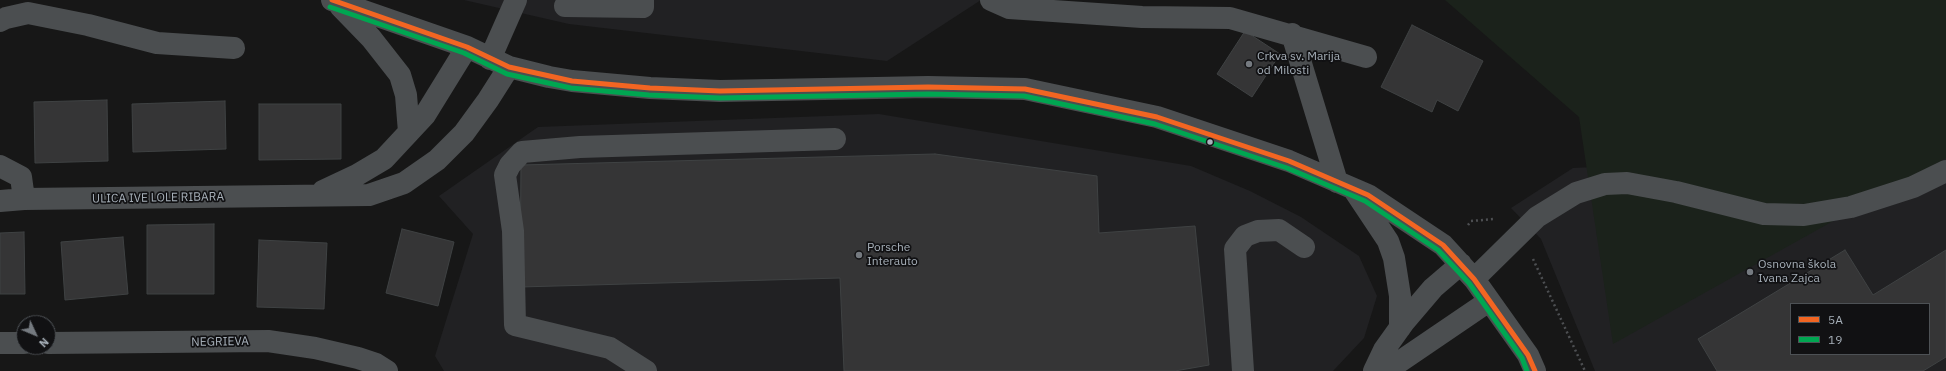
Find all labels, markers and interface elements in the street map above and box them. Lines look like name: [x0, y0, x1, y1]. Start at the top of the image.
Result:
place label: Crkva sv. Marija od Milosti: [1257, 50, 1340, 78]
marker: Crkva sv. Marija od Milosti: [1244, 59, 1254, 69]
unlabelled marker: [1205, 137, 1215, 147]
street label: ULICA IVE LOLE RIBARA: [92, 190, 224, 206]
place label: Porsche Interauto: [867, 241, 918, 269]
marker: Porsche Interauto: [854, 250, 864, 260]
place label: Osnovna škola Ivana Zajca: [1758, 258, 1836, 286]
marker: Osnovna škola Ivana Zajca: [1745, 267, 1755, 277]
legend: [1790, 303, 1930, 355]
text: 5A: [1828, 312, 1843, 327]
north arrow: [16, 315, 56, 355]
text: 19: [1828, 332, 1842, 347]
street label: NEGRIEVA: [191, 334, 249, 350]
text: N: [36, 335, 52, 350]

